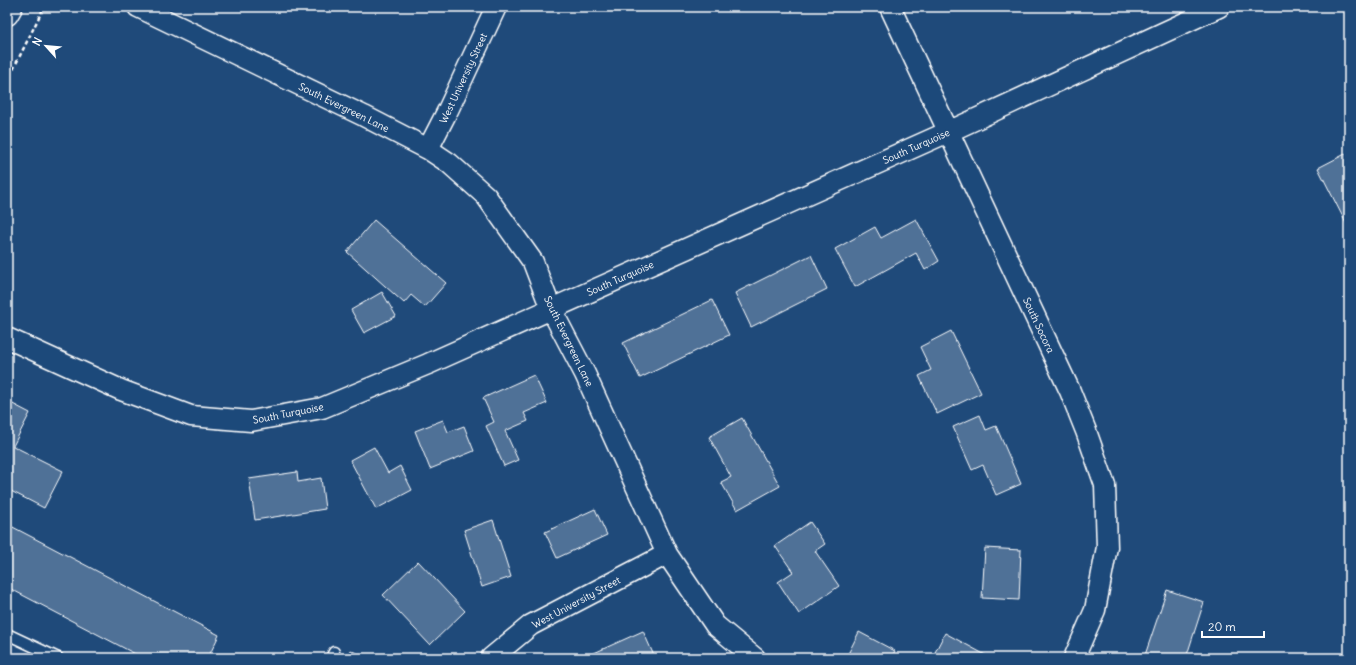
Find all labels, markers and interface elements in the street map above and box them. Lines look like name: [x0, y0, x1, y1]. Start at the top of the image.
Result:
north arrow: [26, 26, 66, 66]
street label: West University Street: [437, 30, 490, 126]
text: N: [29, 35, 45, 48]
street label: South Evergreen Lane: [296, 80, 391, 135]
street label: South Turquoise: [881, 126, 952, 167]
street label: South Turquoise: [585, 258, 656, 299]
street label: South Evergreen Lane: [541, 294, 596, 389]
street label: South Socora: [1020, 295, 1057, 355]
street label: South Turquoise: [252, 400, 325, 427]
street label: West University Street: [530, 573, 623, 631]
scale bar: [1202, 613, 1264, 639]
text: 20 m: [1208, 619, 1236, 634]

